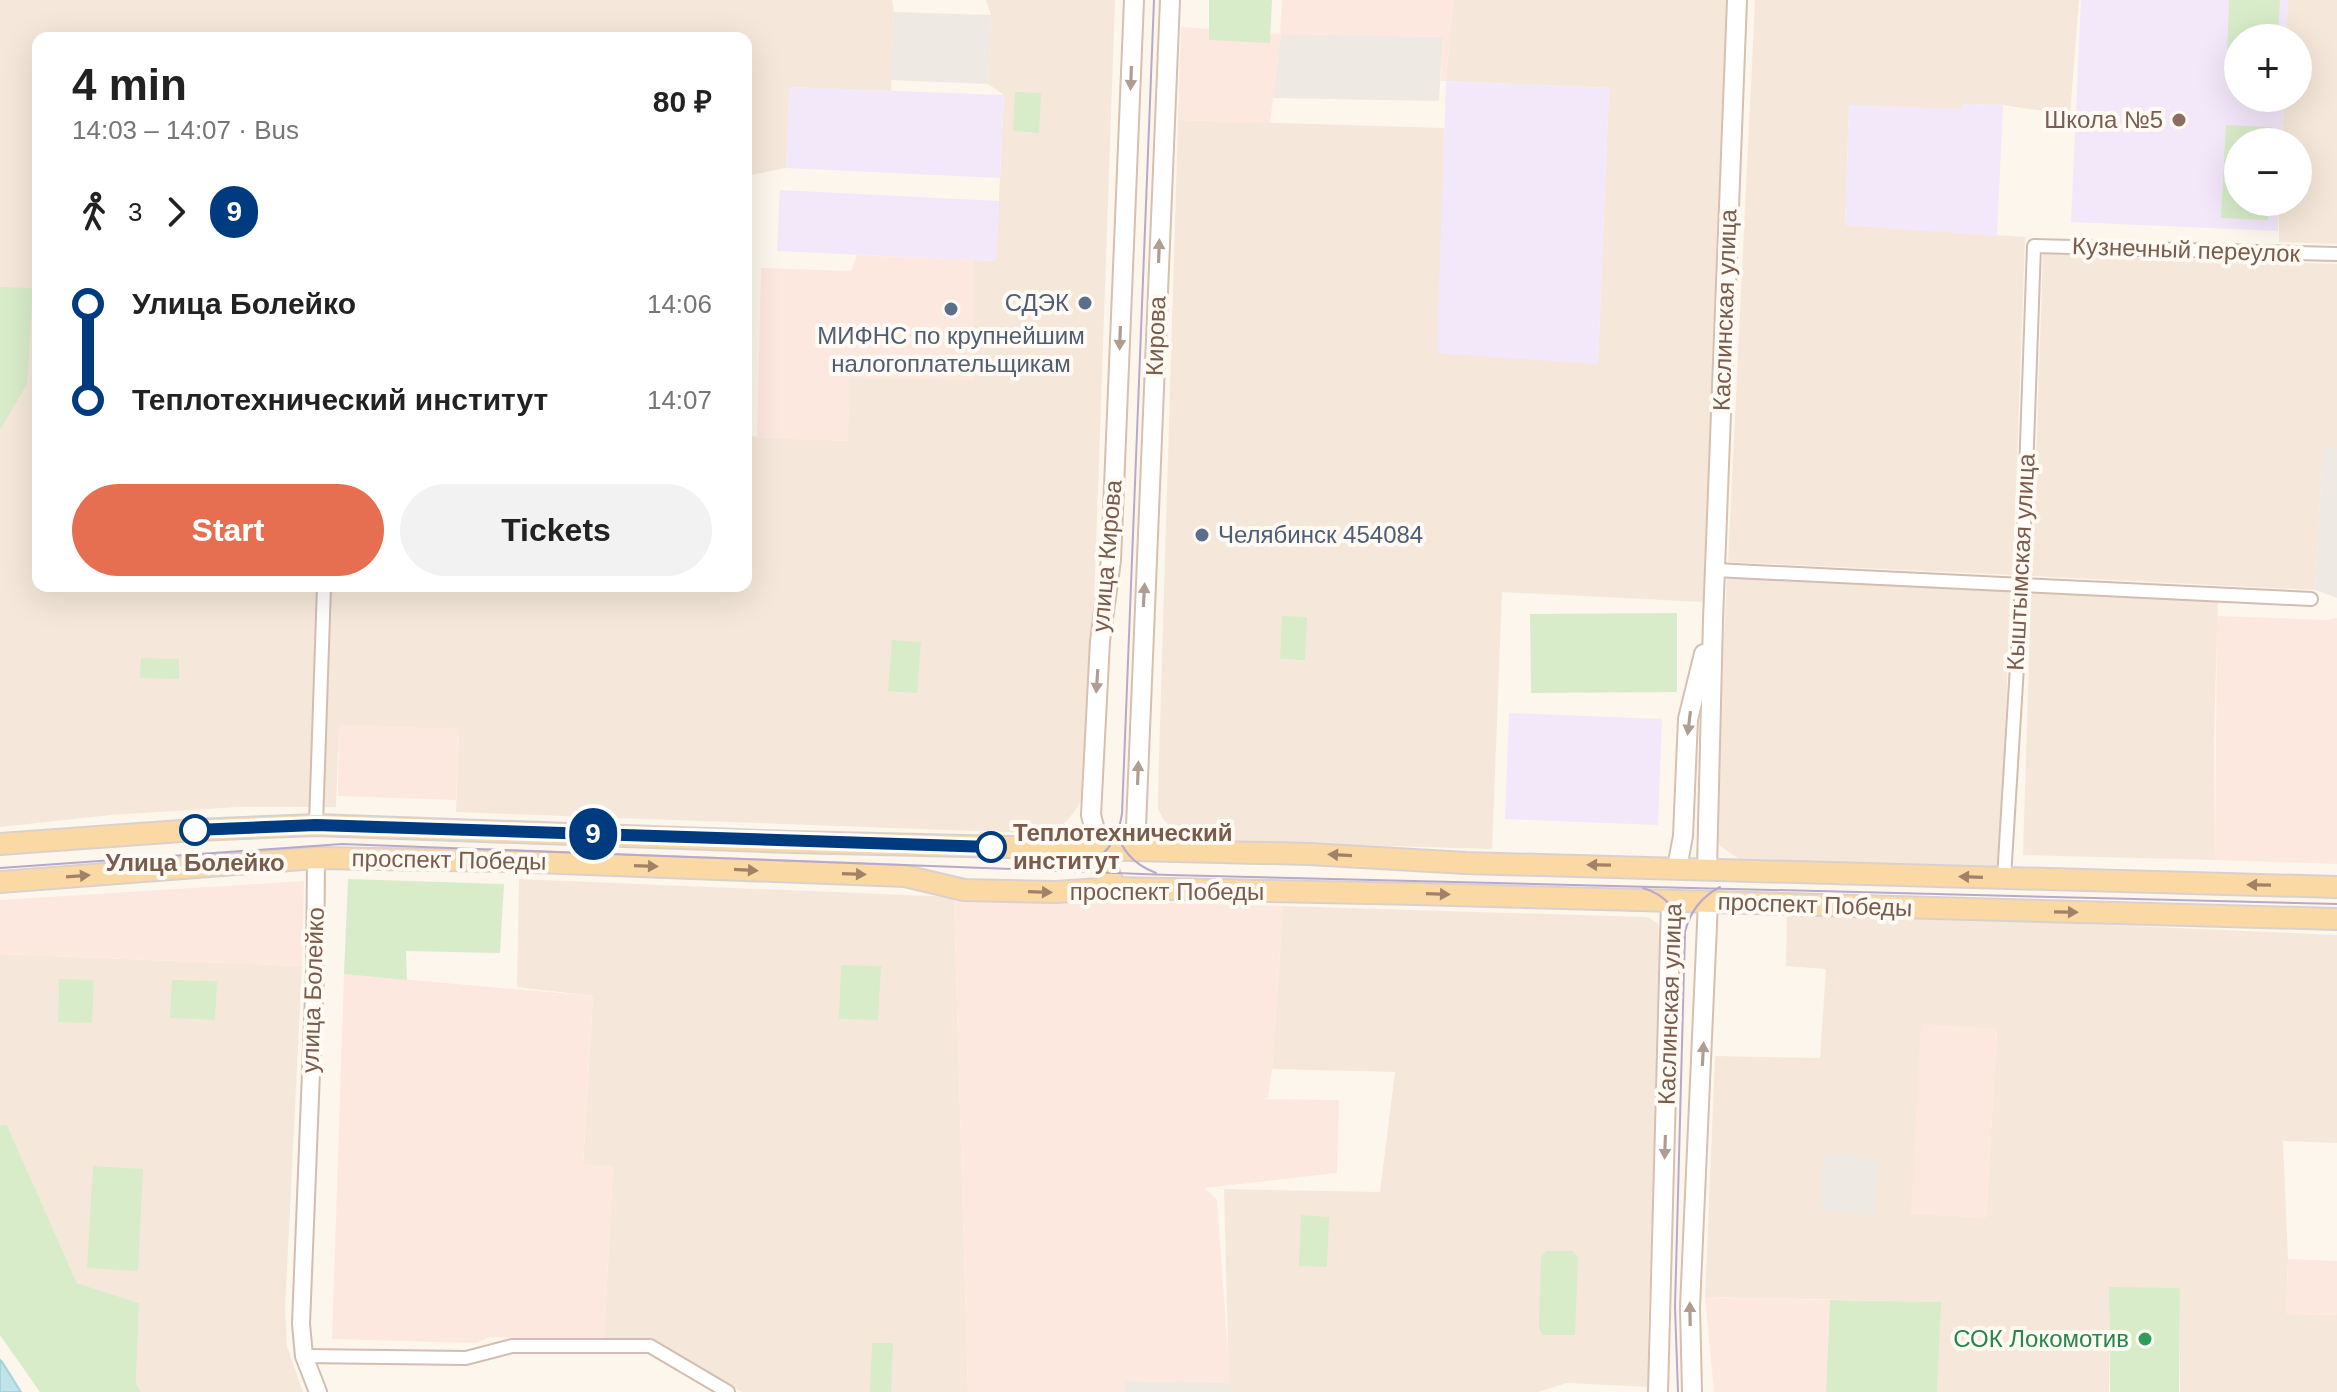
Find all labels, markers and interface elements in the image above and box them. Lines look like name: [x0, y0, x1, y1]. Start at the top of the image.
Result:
map controls: [2224, 24, 2312, 216]
button: +: [2224, 24, 2312, 112]
text: 4 min: [72, 60, 187, 109]
one-way arrow: [1125, 66, 1138, 91]
text: 80 ₽: [653, 85, 712, 118]
place label: Школа №5: [2044, 106, 2163, 133]
marker: Школа №5: [2170, 111, 2188, 129]
text: 14:03 – 14:07 · Bus: [72, 115, 299, 145]
button: −: [2224, 128, 2312, 216]
icon: walk: [72, 190, 116, 234]
icon: forward: [154, 190, 198, 234]
text: 9: [226, 196, 242, 227]
text: 3: [128, 197, 142, 227]
street label: Каслинская улица: [1707, 208, 1742, 411]
street label: Кузнечный переулок: [2071, 232, 2301, 267]
one-way arrow: [1153, 238, 1166, 263]
text: Улица Болейко: [132, 287, 356, 320]
text: 14:06: [647, 289, 712, 319]
place label: СДЭК: [1005, 289, 1069, 316]
marker: СДЭК: [1076, 294, 1094, 312]
street label: Кирова: [1141, 295, 1170, 376]
marker: МИФНС по крупнейшим налогоплательщикам: [942, 300, 960, 318]
place label: МИФНС по крупнейшим налогоплательщикам: [817, 322, 1085, 377]
one-way arrow: [1114, 326, 1127, 351]
text: Теплотехнический институт: [132, 383, 548, 416]
text: 14:07: [647, 385, 712, 415]
street label: Кыштымская улица: [2001, 452, 2040, 671]
street label: улица Кирова: [1086, 478, 1127, 633]
button: Start: [72, 484, 384, 576]
button: Tickets: [400, 484, 712, 576]
place label: Челябинск 454084: [1218, 521, 1423, 548]
marker: Челябинск 454084: [1193, 526, 1211, 544]
one-way arrow: [1138, 582, 1151, 607]
one-way arrow: [1090, 669, 1103, 694]
one-way arrow: [1682, 711, 1695, 736]
one-way arrow: [1131, 760, 1144, 785]
line badge: 9: [567, 808, 619, 860]
marker: Улица Болейко: [180, 815, 210, 845]
text: 9: [585, 818, 601, 849]
place label: Теплотехнический институт: [1013, 819, 1233, 874]
marker: Теплотехнический институт: [976, 832, 1006, 862]
street label: проспект Победы: [351, 844, 547, 875]
place label: Улица Болейко: [105, 849, 285, 876]
one-way arrow: [1327, 849, 1352, 862]
one-way arrow: [634, 859, 659, 872]
one-way arrow: [1586, 859, 1611, 872]
one-way arrow: [734, 864, 759, 877]
one-way arrow: [842, 868, 867, 881]
one-way arrow: [66, 869, 91, 882]
one-way arrow: [1958, 871, 1983, 884]
street label: проспект Победы: [1070, 878, 1264, 905]
one-way arrow: [2246, 878, 2271, 891]
one-way arrow: [1028, 886, 1053, 898]
one-way arrow: [1426, 888, 1451, 901]
street label: проспект Победы: [1717, 888, 1913, 921]
street label: Каслинская улица: [1652, 902, 1687, 1105]
one-way arrow: [2054, 906, 2079, 919]
street label: улица Болейко: [296, 907, 329, 1073]
one-way arrow: [1696, 1041, 1709, 1066]
one-way arrow: [1659, 1135, 1672, 1160]
one-way arrow: [1684, 1301, 1696, 1326]
place label: СОК Локомотив: [1953, 1325, 2129, 1352]
marker: СОК Локомотив: [2136, 1330, 2154, 1348]

